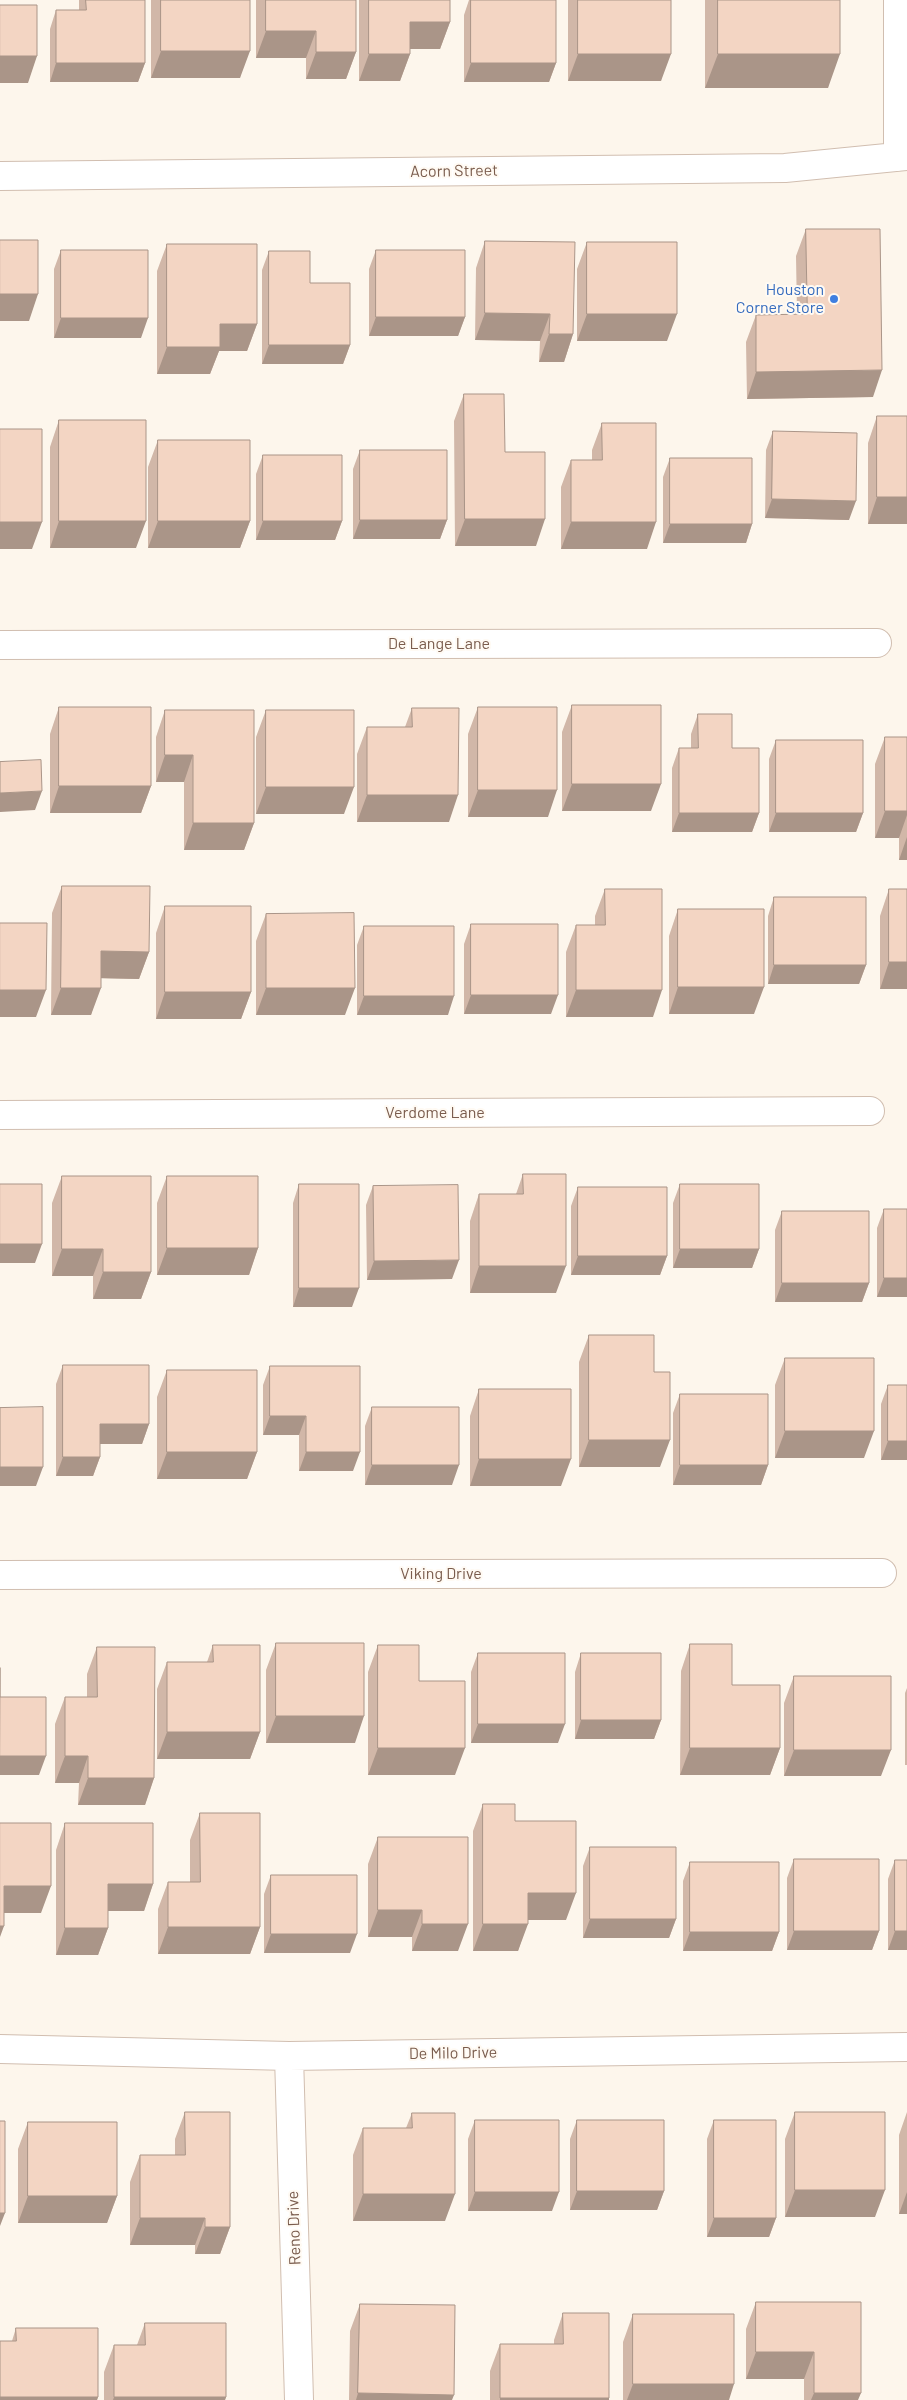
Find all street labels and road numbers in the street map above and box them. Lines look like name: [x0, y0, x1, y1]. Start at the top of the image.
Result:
street label: Acorn Street: [410, 161, 498, 181]
street label: De Lange Lane: [388, 634, 490, 654]
street label: Verdome Lane: [385, 1103, 485, 1123]
street label: Viking Drive: [400, 1564, 482, 1584]
street label: De Milo Drive: [409, 2043, 497, 2063]
street label: Reno Drive: [283, 2191, 305, 2265]

